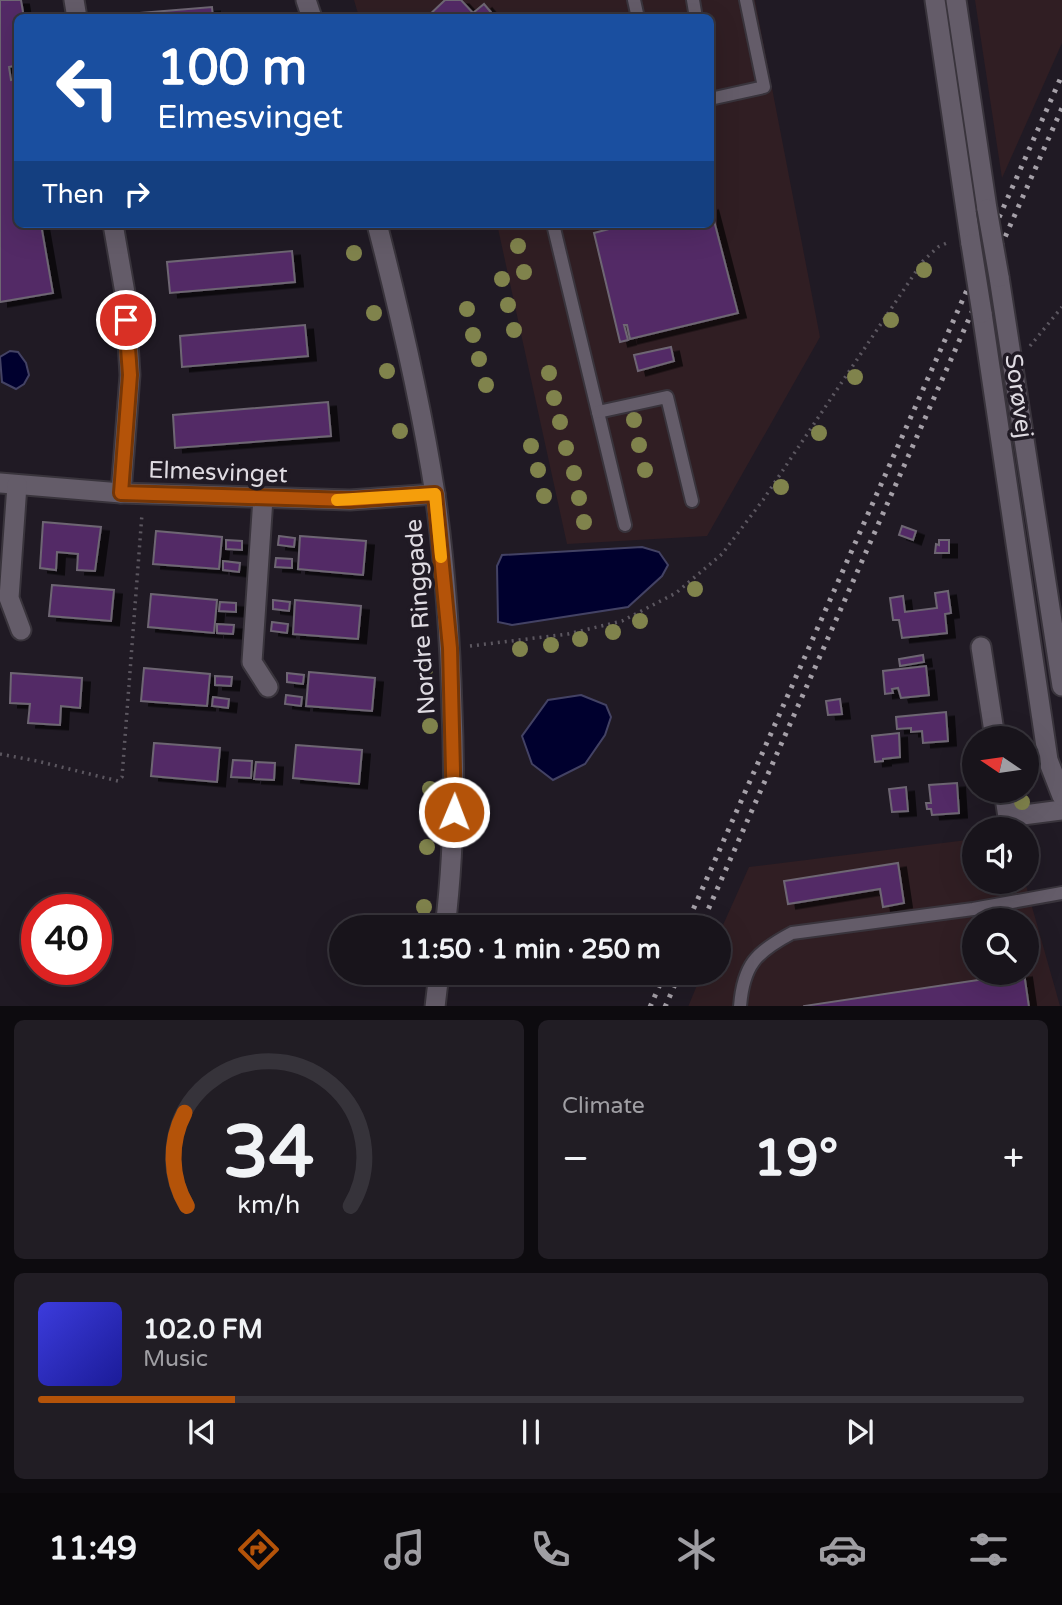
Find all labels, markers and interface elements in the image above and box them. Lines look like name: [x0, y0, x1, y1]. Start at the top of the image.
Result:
text: 100 m: [157, 39, 307, 98]
icon: left: [42, 42, 133, 133]
text: Elmesvinget: [157, 99, 343, 137]
icon: right: [118, 175, 156, 213]
text: Then: [42, 179, 104, 210]
pin: [96, 290, 156, 350]
icon: arrive: [107, 301, 145, 339]
street label: Sorøvej: [998, 352, 1039, 440]
street label: Elmesvinget: [148, 456, 288, 489]
street label: Nordre Ringgade: [399, 518, 442, 716]
north arrow: [962, 726, 1040, 803]
map controls: [962, 726, 1039, 985]
position arrow: [417, 775, 491, 849]
button: sound: [962, 817, 1039, 894]
speed limit sign: 40: [21, 894, 112, 985]
button: search: [962, 908, 1039, 985]
text: 11:50 · 1 min · 250 m: [399, 934, 661, 965]
text: Climate: [562, 1092, 645, 1120]
text: 34: [223, 1109, 315, 1197]
text: 19°: [753, 1127, 838, 1190]
text: −: [562, 1136, 589, 1182]
text: +: [1003, 1136, 1024, 1182]
text: km/h: [238, 1189, 300, 1219]
text: 102.0 FM: [143, 1314, 263, 1345]
text: Music: [143, 1345, 208, 1373]
icon: previous: [183, 1413, 221, 1451]
icon: pause: [512, 1413, 550, 1451]
icon: next: [841, 1413, 879, 1451]
icon: directions: [234, 1525, 283, 1574]
icon: music: [380, 1525, 429, 1574]
icon: phone: [526, 1525, 575, 1574]
icon: climate: [672, 1525, 721, 1574]
icon: car: [818, 1525, 867, 1574]
icon: filters: [964, 1525, 1013, 1574]
text: 11:49: [49, 1530, 137, 1568]

